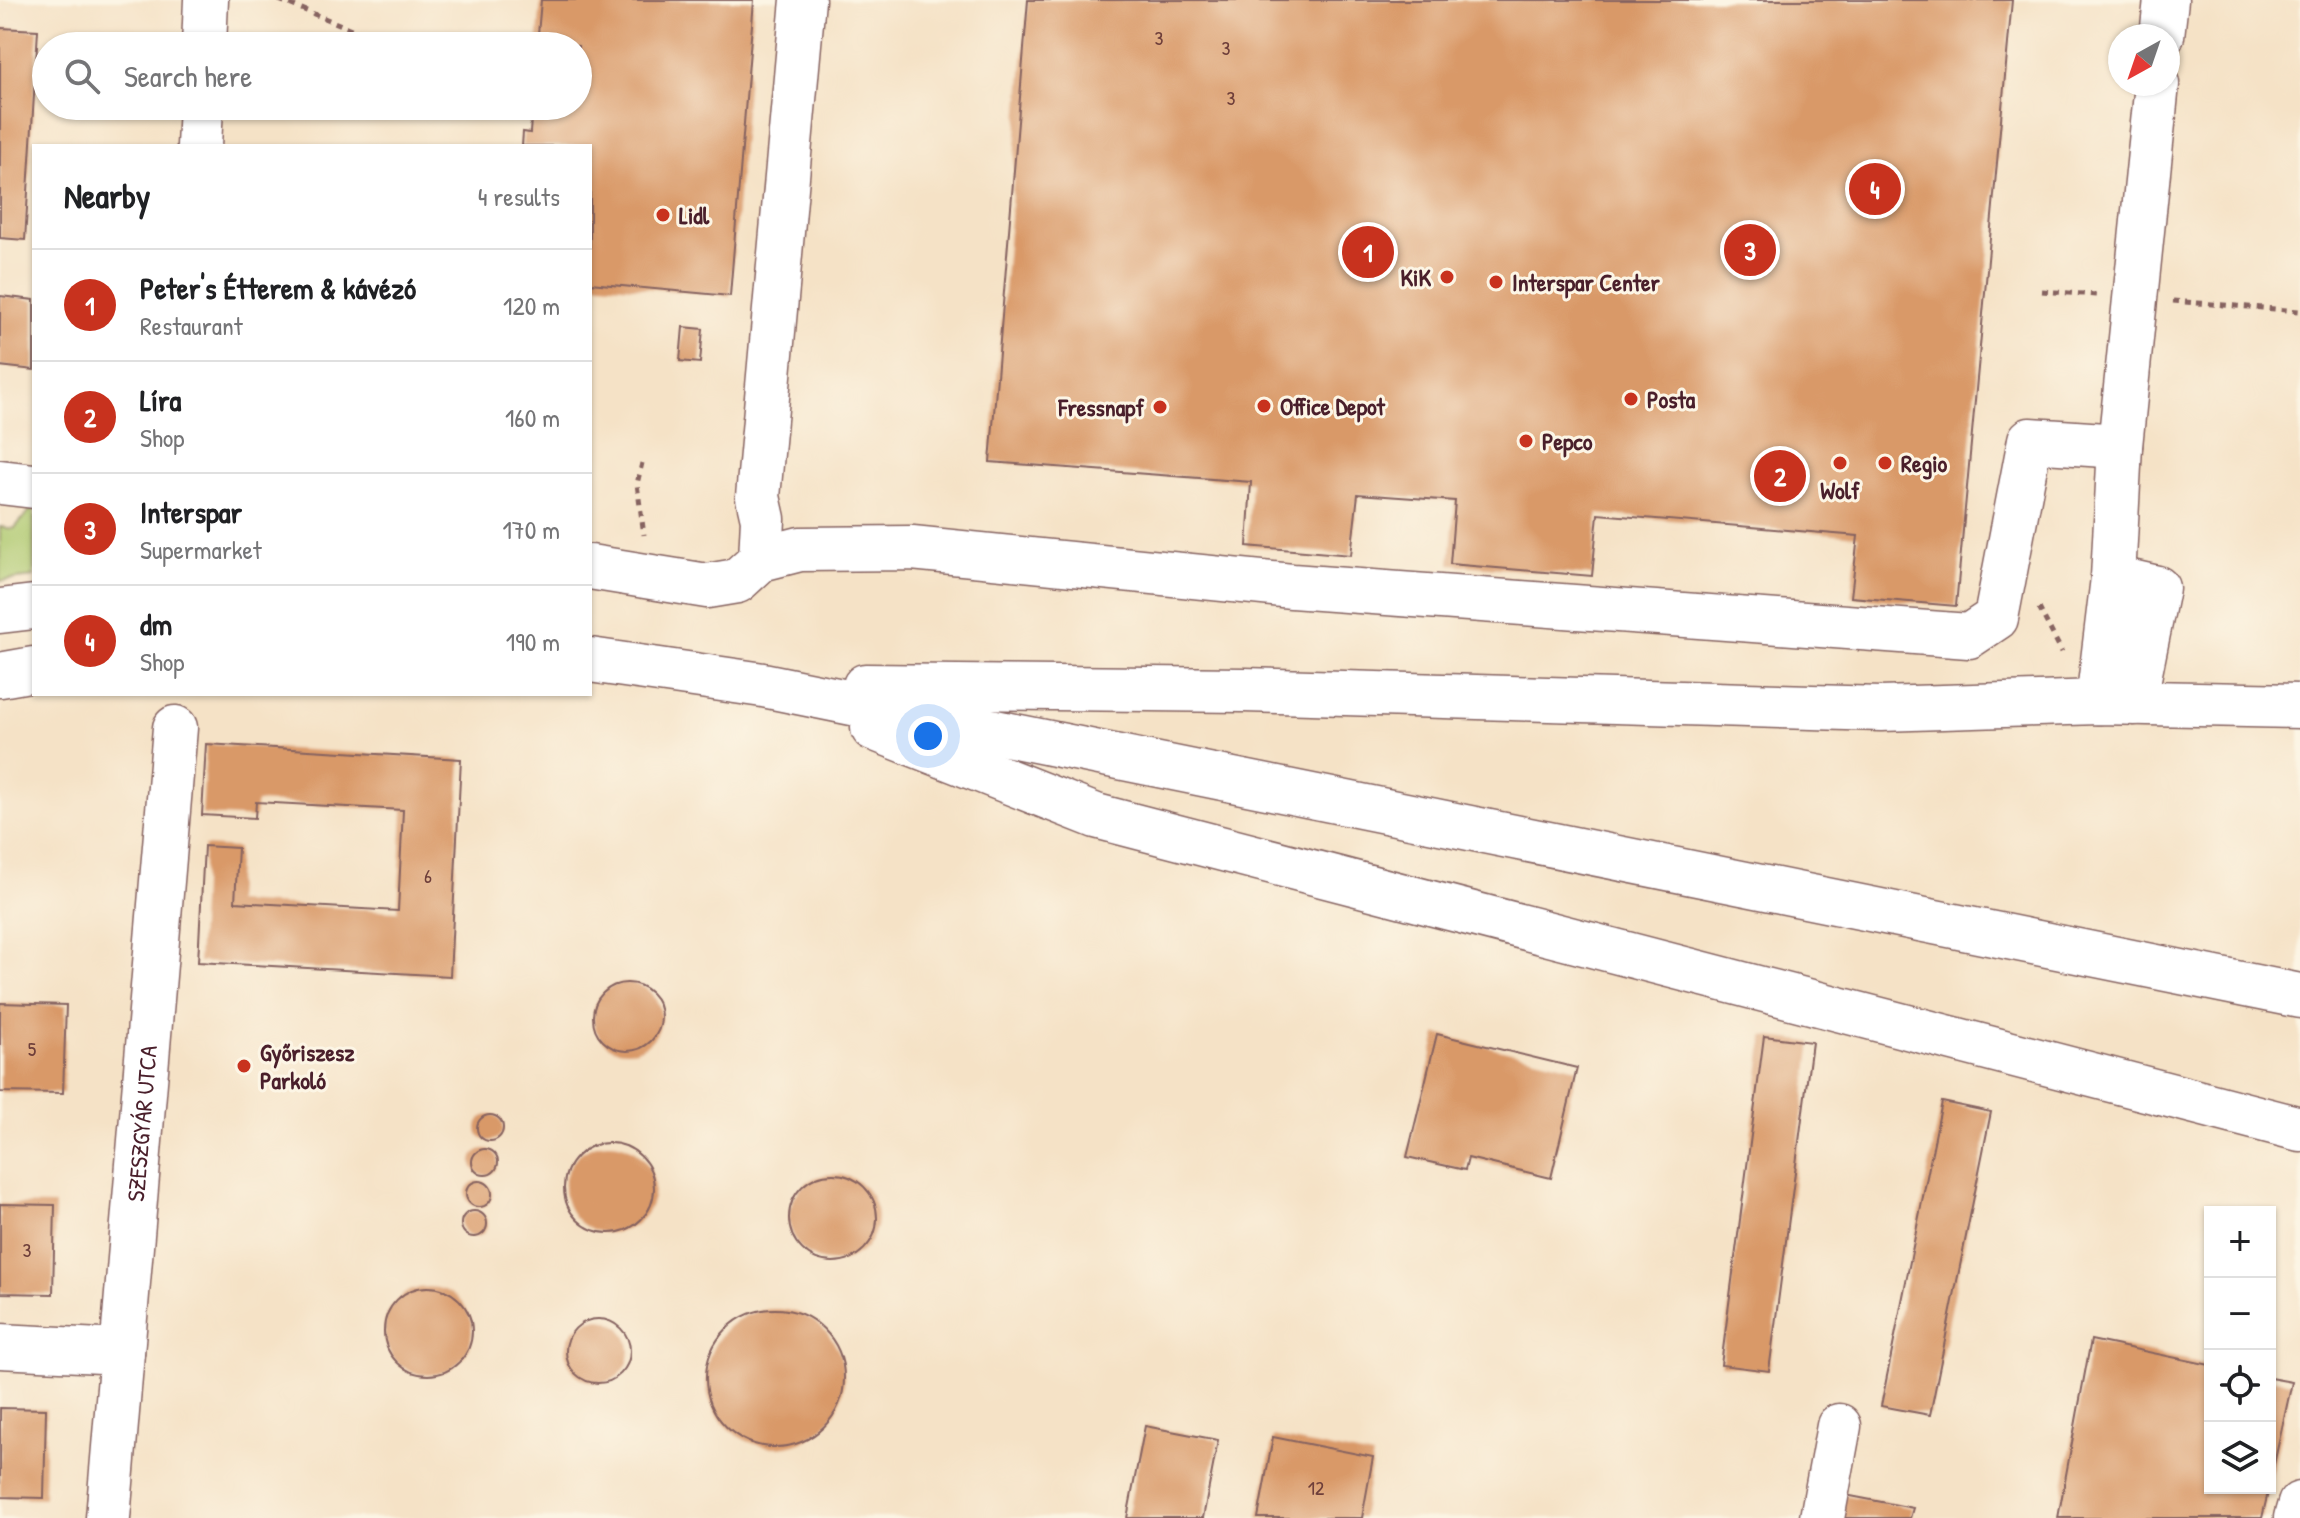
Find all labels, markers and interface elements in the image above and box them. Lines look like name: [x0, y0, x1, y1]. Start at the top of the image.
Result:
house number: 3: [1155, 24, 1164, 51]
north arrow: [2108, 24, 2180, 96]
search box: [32, 32, 592, 120]
house number: 3: [1222, 34, 1231, 61]
icon: search: [60, 54, 104, 98]
text: Search here: [124, 56, 252, 96]
house number: 3: [1227, 84, 1236, 111]
pin: 4: [1849, 159, 1901, 219]
text: Nearby: [64, 173, 150, 219]
text: 4 results: [478, 179, 560, 214]
place label: Lidl: [679, 199, 710, 231]
marker: Lidl: [654, 206, 672, 224]
pin: 3: [1724, 220, 1776, 280]
pin: 1: [1342, 222, 1394, 282]
place label: KiK: [1401, 261, 1431, 293]
place label: Interspar Center: [1512, 266, 1661, 299]
text: Peter's Étterem & kávézó: [140, 268, 416, 308]
marker: KiK: [1438, 268, 1456, 286]
marker: Interspar Center: [1487, 273, 1505, 291]
text: 1: [85, 288, 95, 323]
text: 120 m: [503, 288, 560, 323]
text: Restaurant: [140, 308, 243, 343]
text: Líra: [140, 380, 181, 420]
place label: Posta: [1647, 383, 1696, 415]
place label: Office Depot: [1280, 390, 1386, 423]
marker: Posta: [1622, 390, 1640, 408]
place label: Fressnapf: [1058, 391, 1144, 424]
marker: Office Depot: [1255, 397, 1273, 415]
marker: Fressnapf: [1151, 398, 1169, 416]
text: 2: [84, 400, 96, 435]
text: 160 m: [505, 400, 560, 435]
text: Shop: [140, 420, 184, 455]
place label: Pepco: [1542, 425, 1593, 458]
marker: Pepco: [1517, 432, 1535, 450]
pin: 2: [1754, 446, 1806, 506]
place label: Regio: [1901, 447, 1948, 480]
marker: Wolf: [1831, 454, 1849, 472]
marker: Regio: [1876, 454, 1894, 472]
place label: Wolf: [1820, 474, 1860, 506]
text: Interspar: [140, 492, 242, 532]
text: 3: [84, 512, 96, 547]
text: 170 m: [502, 512, 560, 547]
text: Supermarket: [140, 532, 262, 567]
text: dm: [140, 604, 172, 644]
text: 4: [85, 624, 95, 659]
text: 190 m: [506, 624, 560, 659]
text: Shop: [140, 644, 184, 679]
your location: [908, 716, 948, 756]
house number: 6: [424, 862, 432, 889]
house number: 5: [28, 1035, 37, 1062]
place label: Győriszesz Parkoló: [260, 1036, 355, 1096]
street label: SZESZGYÁR UTCA: [119, 1044, 164, 1203]
marker: Győriszesz Parkoló: [235, 1057, 253, 1075]
map controls: [2204, 1206, 2276, 1494]
button: +: [2204, 1206, 2276, 1278]
house number: 3: [23, 1236, 32, 1263]
button: −: [2204, 1278, 2276, 1350]
button: locate: [2204, 1350, 2276, 1422]
button: layers: [2204, 1422, 2276, 1494]
house number: 12: [1308, 1474, 1325, 1501]

